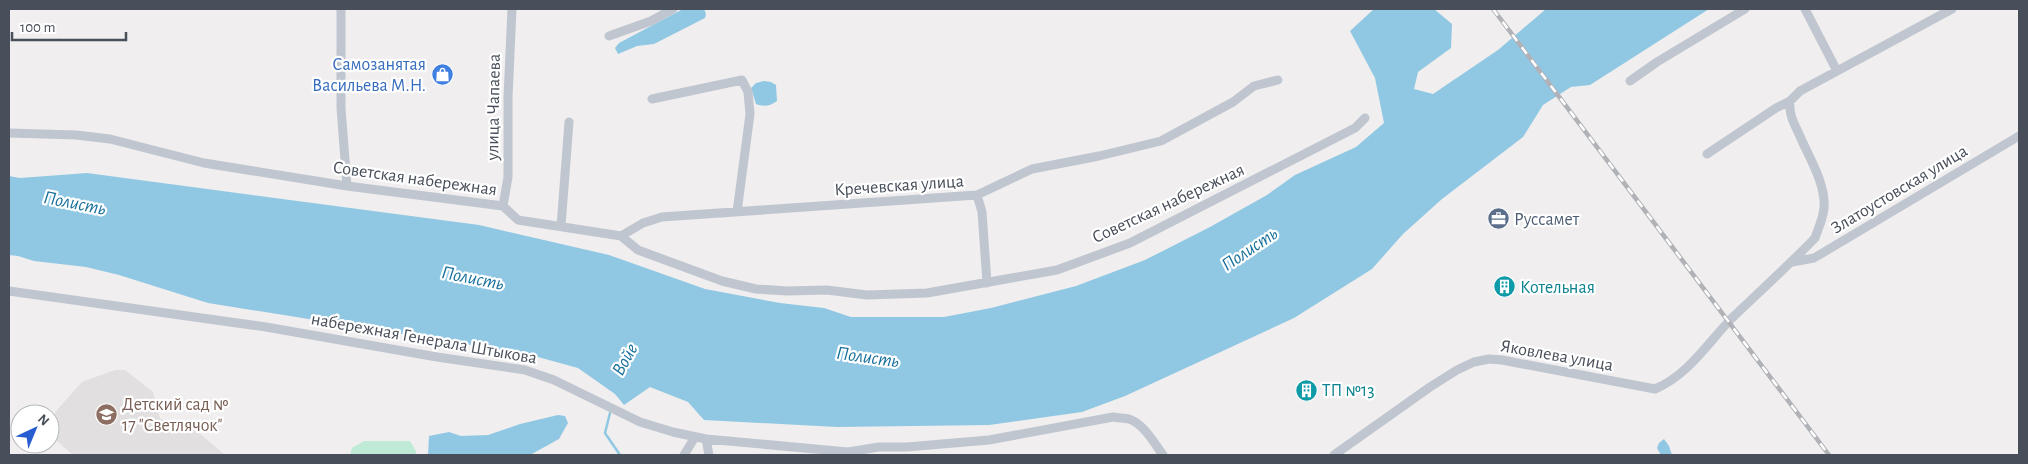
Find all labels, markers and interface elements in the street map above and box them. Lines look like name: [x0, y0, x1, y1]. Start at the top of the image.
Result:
scale bar: [12, 10, 126, 42]
text: 100 m: [20, 20, 55, 35]
street label: улица Чапаева: [484, 54, 504, 161]
place label: Самозанятая Васильева М.Н.: [312, 56, 426, 95]
shop icon: Самозанятая Васильева М.Н.: [430, 62, 454, 86]
street label: Златоустовская улица: [1828, 142, 1971, 238]
street label: Советская набережная: [332, 158, 498, 199]
street label: Советская набережная: [1089, 160, 1247, 247]
street label: Кречевская улица: [834, 172, 964, 200]
water label: Полисть: [42, 188, 108, 219]
office icon: Руссамет: [1486, 207, 1510, 231]
place label: Руссамет: [1514, 211, 1580, 229]
water label: Полисть: [1218, 223, 1282, 275]
water label: Полисть: [440, 263, 506, 294]
building icon: Котельная: [1492, 275, 1516, 299]
place label: Котельная: [1520, 279, 1595, 297]
street label: набережная Генерала Штыкова: [309, 309, 538, 368]
street label: Яковлева улица: [1499, 337, 1615, 375]
water label: Войе: [609, 341, 642, 379]
water label: Полисть: [835, 344, 901, 371]
building icon: ТП №13: [1294, 378, 1318, 402]
place label: ТП №13: [1322, 382, 1375, 400]
place label: Детский сад № 17 "Светлячок": [122, 396, 229, 435]
school or university icon: Детский сад № 17 "Светлячок": [94, 402, 118, 426]
north arrow: [10, 404, 60, 454]
text: N: [35, 412, 52, 429]

